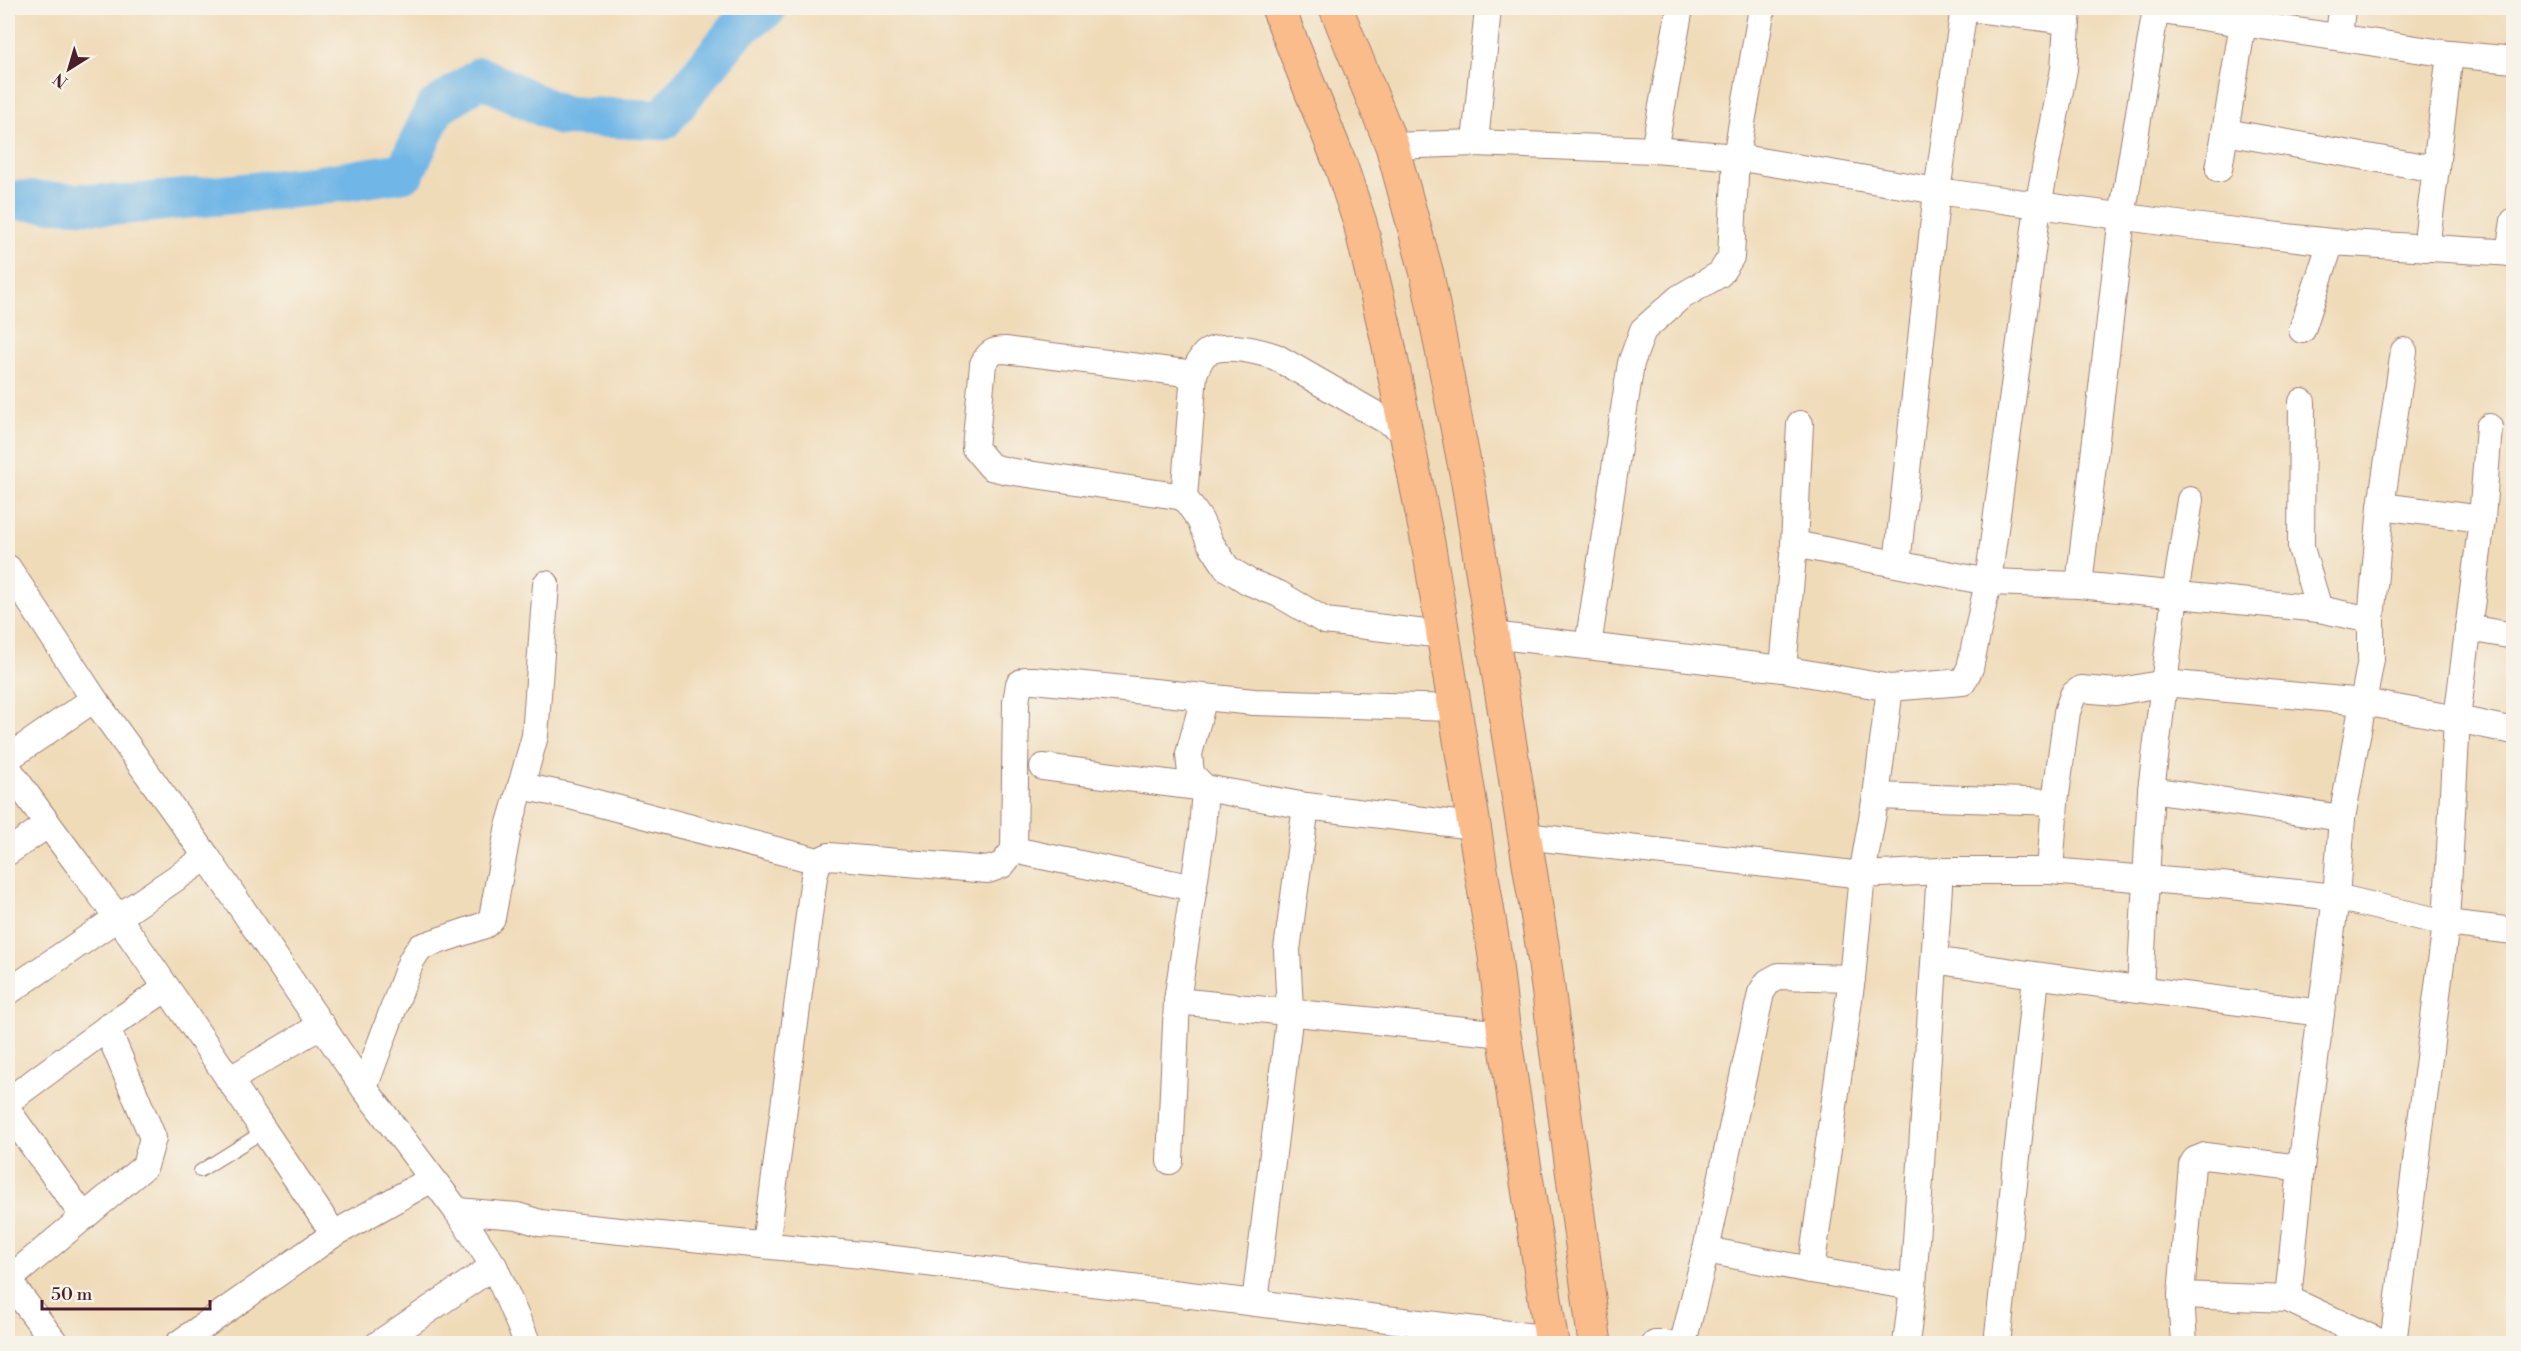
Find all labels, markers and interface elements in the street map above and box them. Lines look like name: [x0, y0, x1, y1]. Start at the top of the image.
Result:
north arrow: [39, 39, 99, 99]
text: N: [49, 68, 72, 92]
scale bar: [42, 1273, 210, 1311]
text: 50 m: [51, 1283, 93, 1306]

